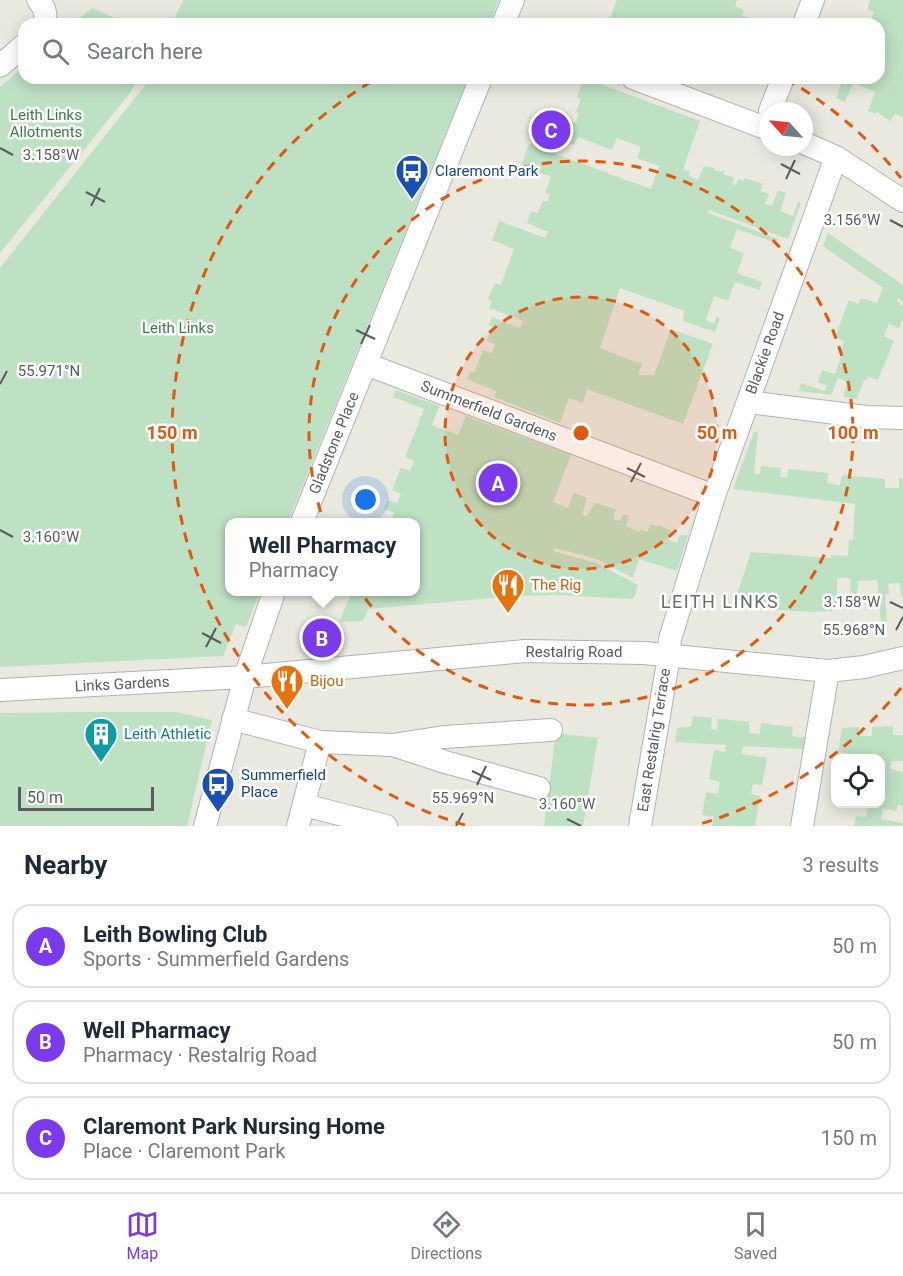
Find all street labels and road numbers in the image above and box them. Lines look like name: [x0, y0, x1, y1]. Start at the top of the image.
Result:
street label: Blackie Road: [742, 309, 788, 397]
street label: Summerfield Gardens: [418, 377, 560, 445]
street label: Gladstone Place: [305, 389, 363, 497]
street label: Restalrig Road: [526, 643, 622, 661]
street label: East Restalrig Terrace: [634, 667, 674, 813]
street label: Links Gardens: [74, 673, 170, 695]

